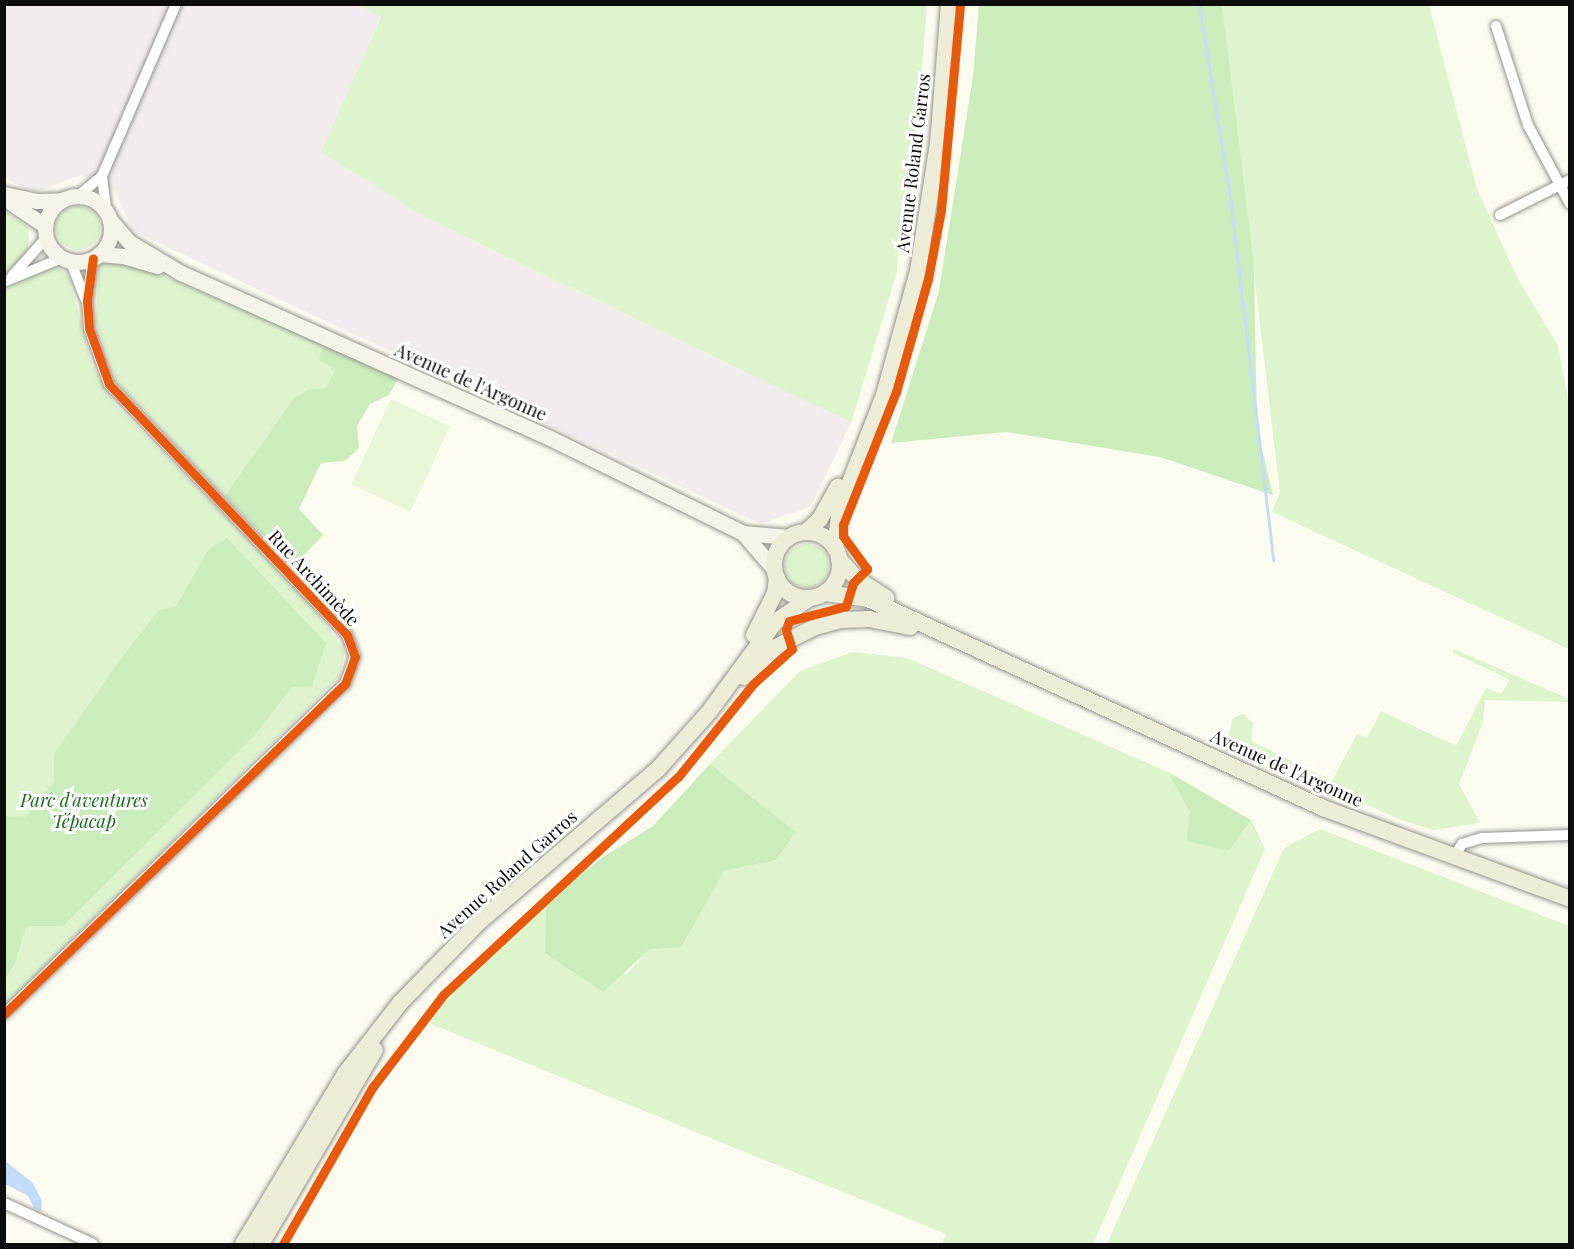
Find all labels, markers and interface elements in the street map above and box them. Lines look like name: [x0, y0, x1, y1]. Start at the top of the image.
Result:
street label: Avenue Roland Garros: [891, 72, 935, 254]
street label: Avenue de l'Argonne: [391, 339, 551, 425]
street label: Rue Archimède: [264, 525, 364, 631]
street label: Avenue de l'Argonne: [1207, 725, 1367, 811]
park label: Parc d'aventures Tépacap: [20, 790, 148, 832]
street label: Avenue Roland Garros: [433, 806, 581, 942]

